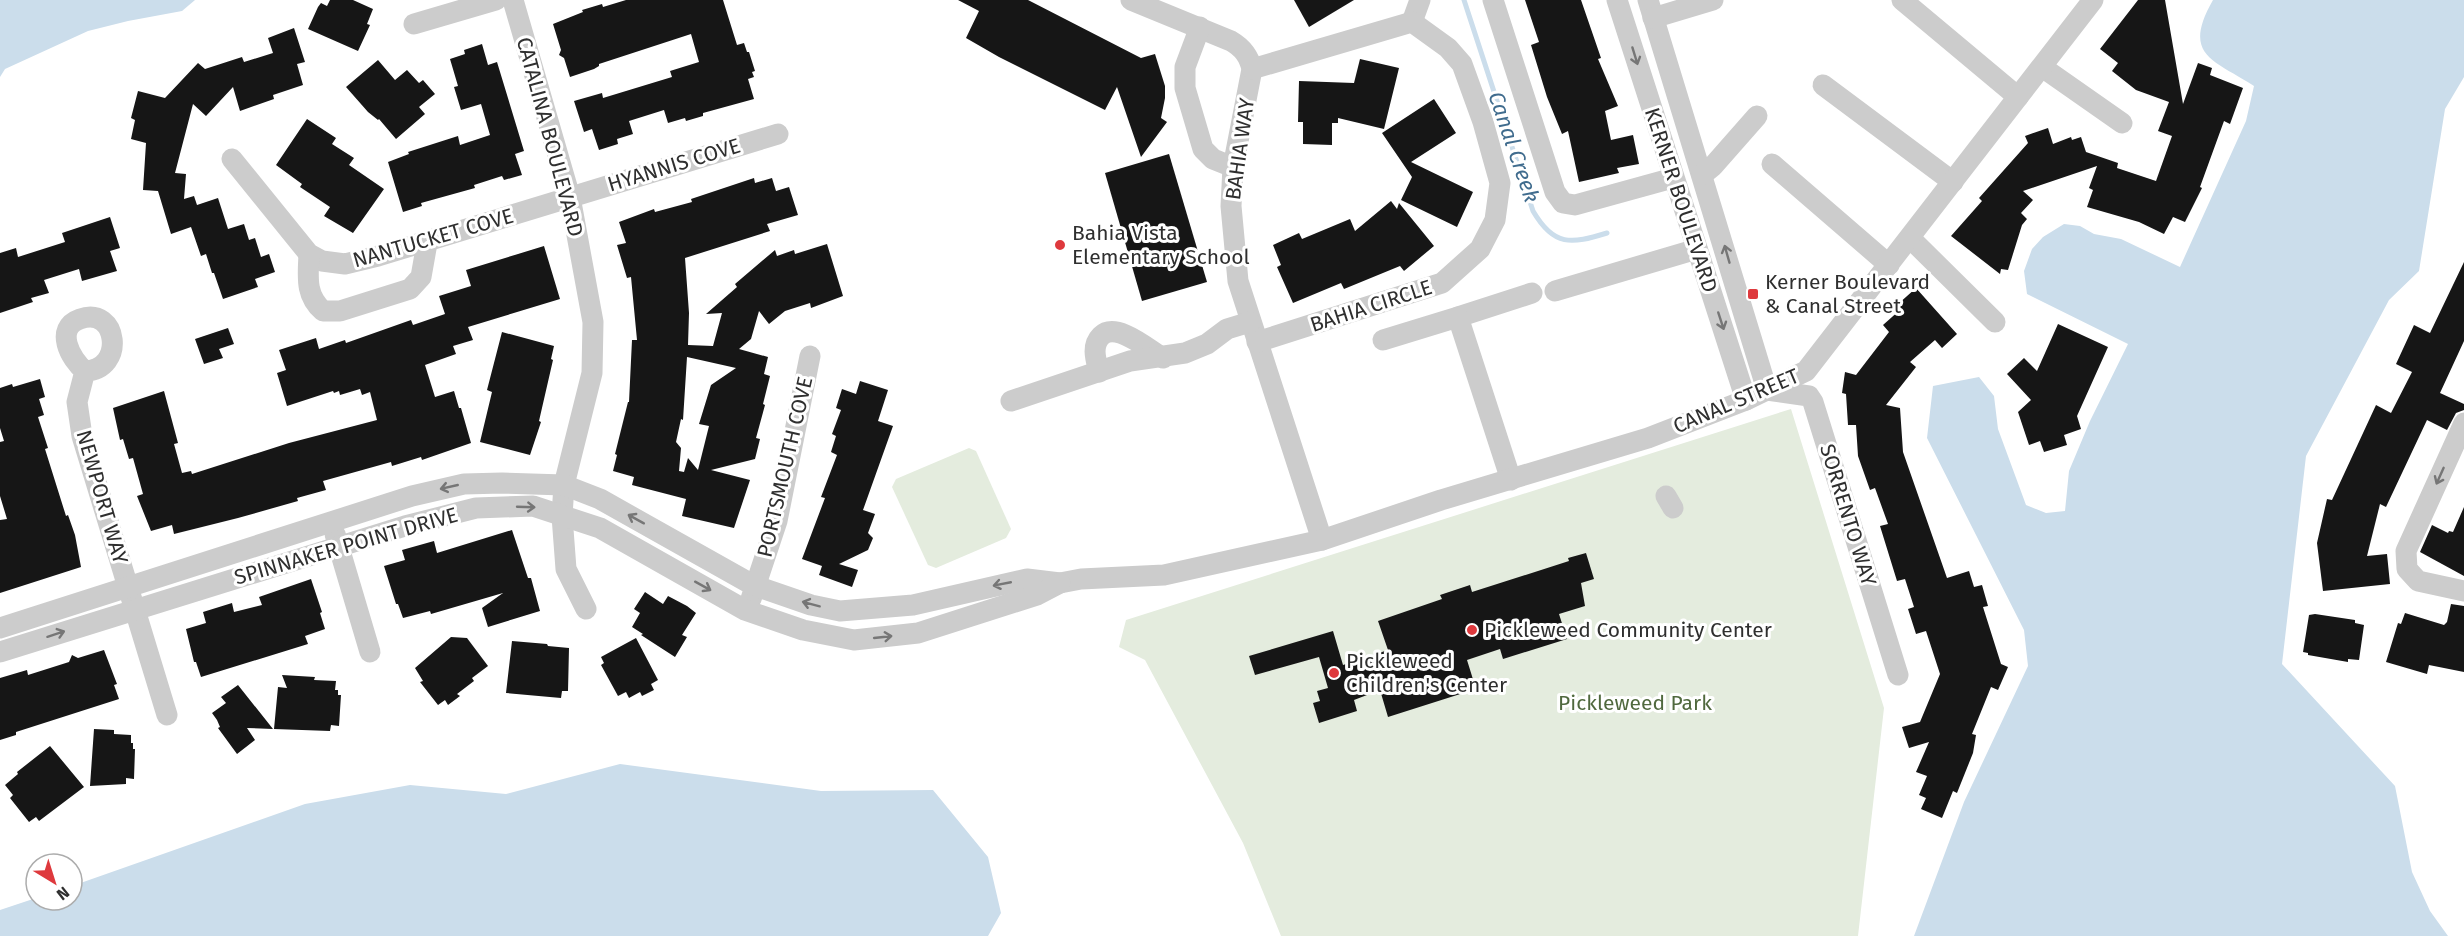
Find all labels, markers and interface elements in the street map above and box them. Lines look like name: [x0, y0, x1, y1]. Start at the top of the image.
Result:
street label: CATALINA BOULEVARD: [511, 34, 589, 240]
one-way arrow: [1630, 46, 1641, 65]
water label: Canal Creek: [1482, 88, 1546, 206]
street label: BAHIA WAY: [1220, 96, 1260, 202]
street label: KERNER BOULEVARD: [1639, 104, 1723, 296]
street label: HYANNIS COVE: [604, 132, 744, 198]
street label: NANTUCKET COVE: [350, 203, 516, 273]
place label: Bahia Vista Elementary School: [1072, 220, 1250, 270]
marker: Bahia Vista Elementary School: [1053, 238, 1067, 252]
one-way arrow: [1721, 244, 1732, 263]
place label: Kerner Boulevard & Canal Street: [1765, 269, 1930, 319]
street label: BAHIA CIRCLE: [1307, 274, 1435, 338]
marker: Kerner Boulevard & Canal Street: [1746, 287, 1760, 301]
one-way arrow: [1716, 311, 1727, 330]
street label: CANAL STREET: [1669, 363, 1803, 439]
street label: PORTSMOUTH COVE: [752, 374, 818, 560]
street label: NEWPORT WAY: [70, 427, 134, 567]
street label: SORRENTO WAY: [1814, 441, 1882, 590]
one-way arrow: [2433, 467, 2445, 485]
one-way arrow: [440, 482, 459, 494]
street label: SPINNAKER POINT DRIVE: [231, 502, 461, 590]
one-way arrow: [516, 502, 535, 513]
one-way arrow: [628, 513, 645, 525]
one-way arrow: [993, 579, 1013, 590]
one-way arrow: [693, 581, 711, 592]
one-way arrow: [802, 598, 821, 609]
place label: Pickleweed Community Center: [1484, 617, 1772, 643]
marker: Pickleweed Community Center: [1465, 623, 1479, 637]
one-way arrow: [46, 628, 65, 639]
one-way arrow: [873, 631, 893, 642]
place label: Pickleweed Children's Center: [1346, 648, 1507, 698]
marker: Pickleweed Children's Center: [1327, 666, 1341, 680]
park label: Pickleweed Park: [1558, 690, 1712, 716]
north arrow: [24, 852, 84, 912]
text: N: [53, 883, 73, 904]

